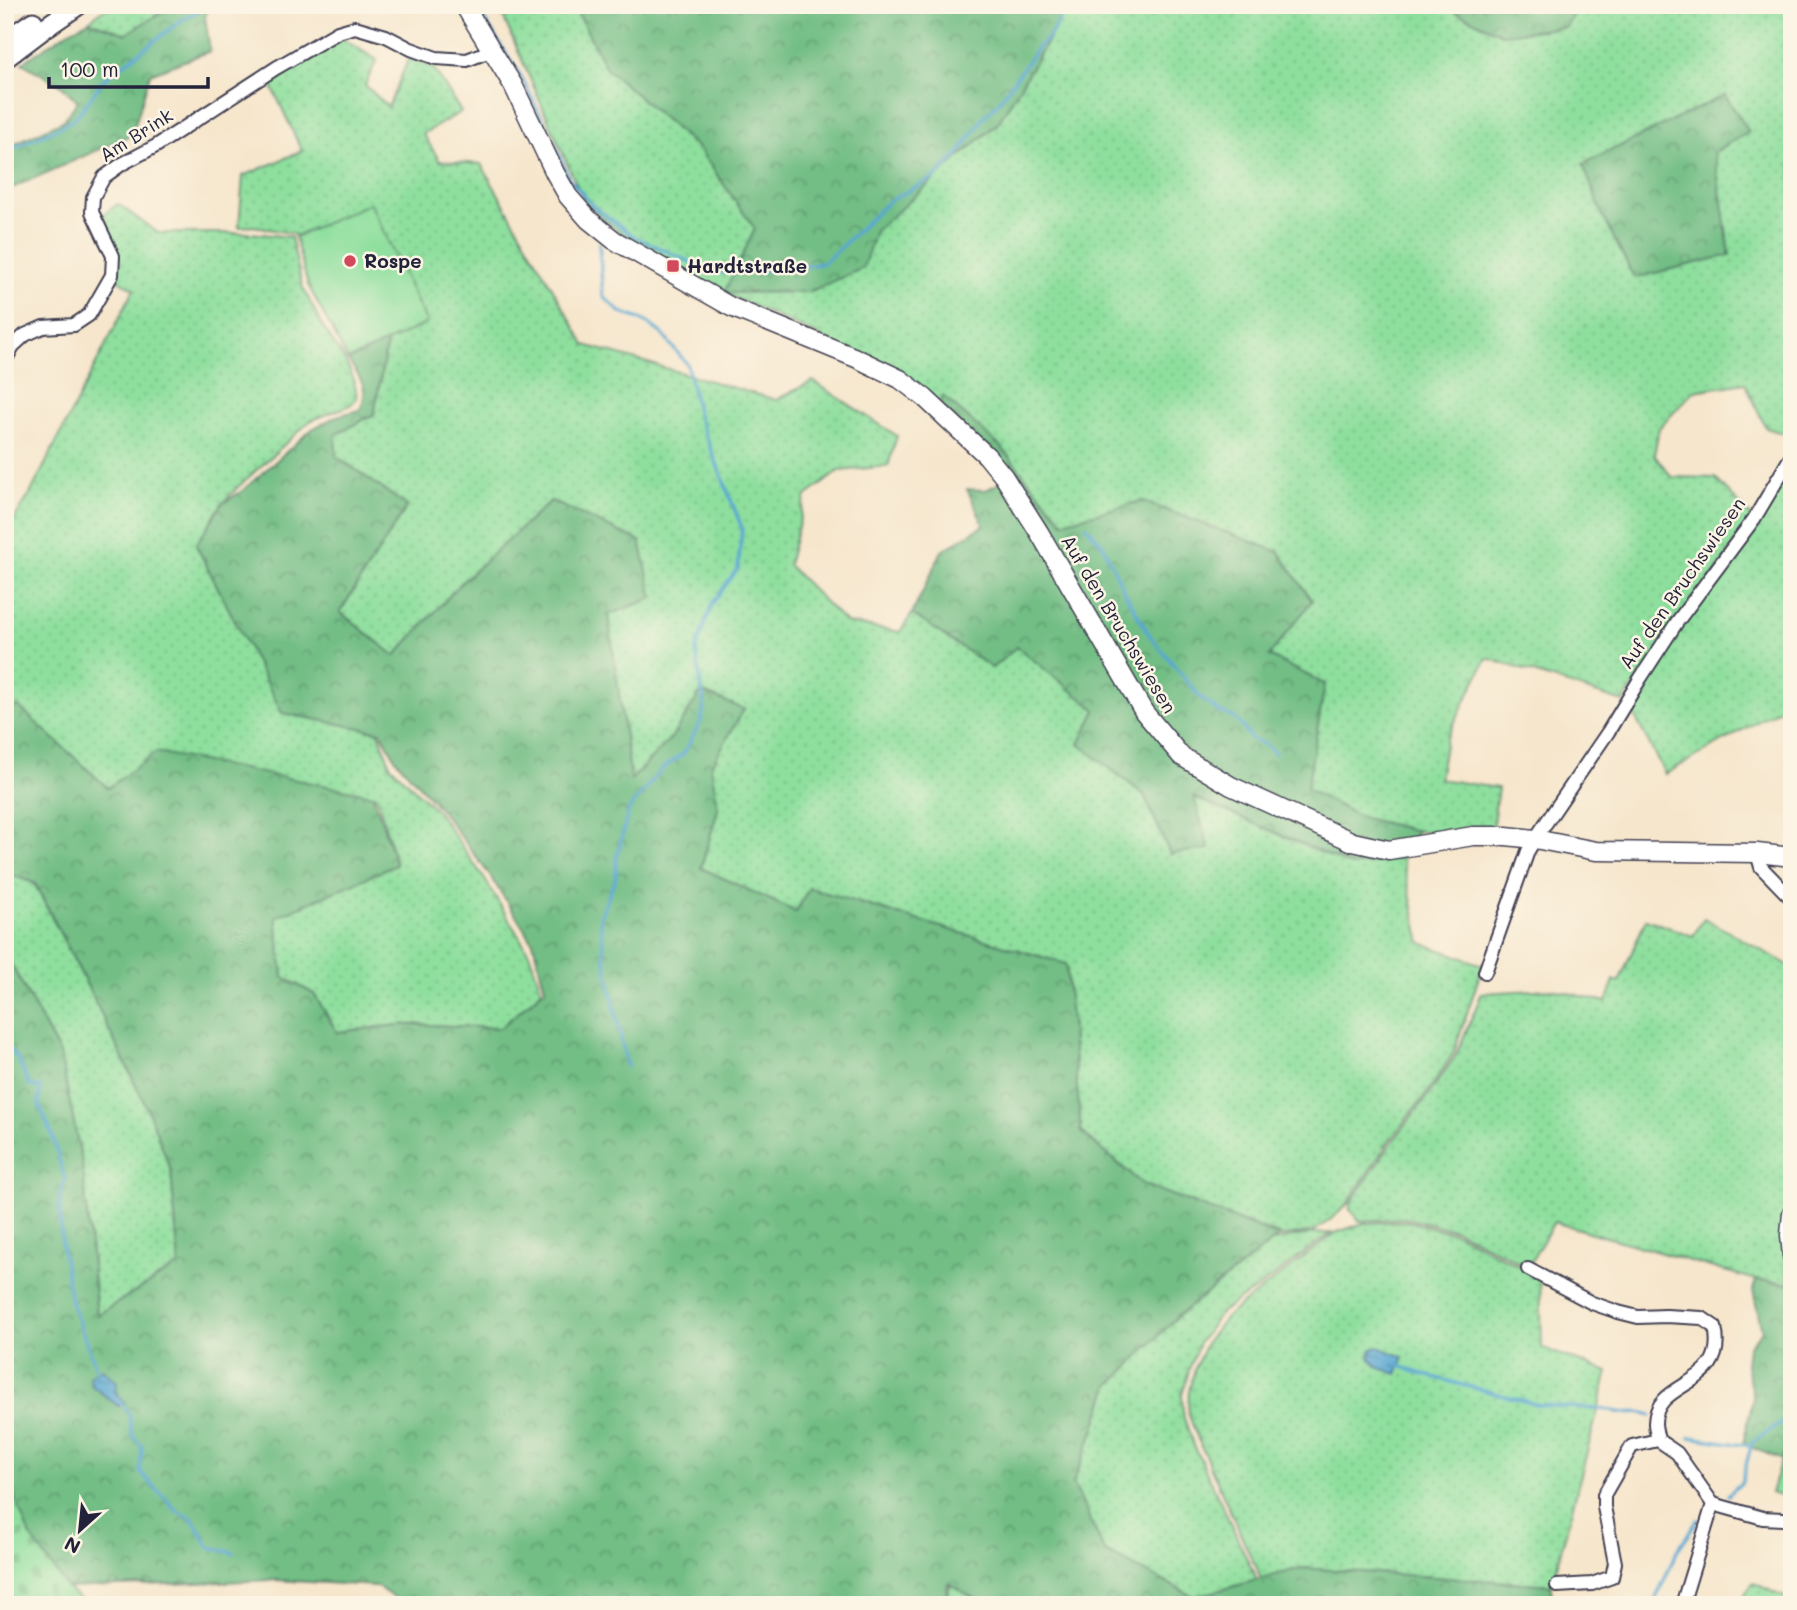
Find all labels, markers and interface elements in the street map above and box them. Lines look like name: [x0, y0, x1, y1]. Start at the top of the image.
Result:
scale bar: [49, 46, 208, 90]
text: 100 m: [60, 55, 119, 82]
street label: Am Brink: [94, 102, 177, 167]
place label: Rospe: [364, 248, 422, 273]
marker: Rospe: [342, 253, 358, 269]
place label: Hardtstraße: [687, 253, 807, 278]
marker: Hardtstraße: [665, 258, 681, 274]
street label: Auf den Bruchswiesen: [1613, 492, 1750, 673]
street label: Auf den Bruchswiesen: [1056, 530, 1183, 718]
north arrow: [46, 1494, 116, 1564]
text: N: [60, 1531, 84, 1560]

